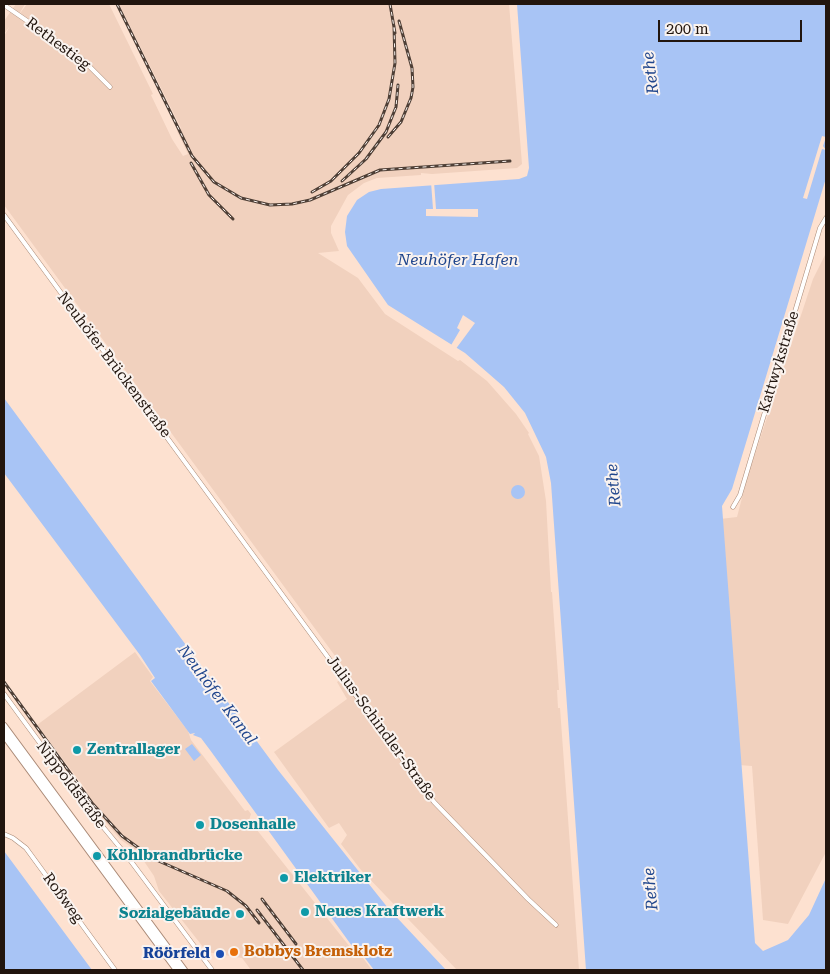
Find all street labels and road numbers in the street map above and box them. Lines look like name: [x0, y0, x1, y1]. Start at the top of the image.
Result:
street label: Rethestieg: [22, 14, 94, 74]
street label: Neuhöfer Brückenstraße: [53, 289, 175, 441]
street label: Kattwykstraße: [755, 309, 803, 415]
street label: Julius-Schindler-Straße: [323, 652, 439, 804]
street label: Nippoldstraße: [32, 738, 110, 832]
street label: Roßweg: [39, 870, 87, 926]

